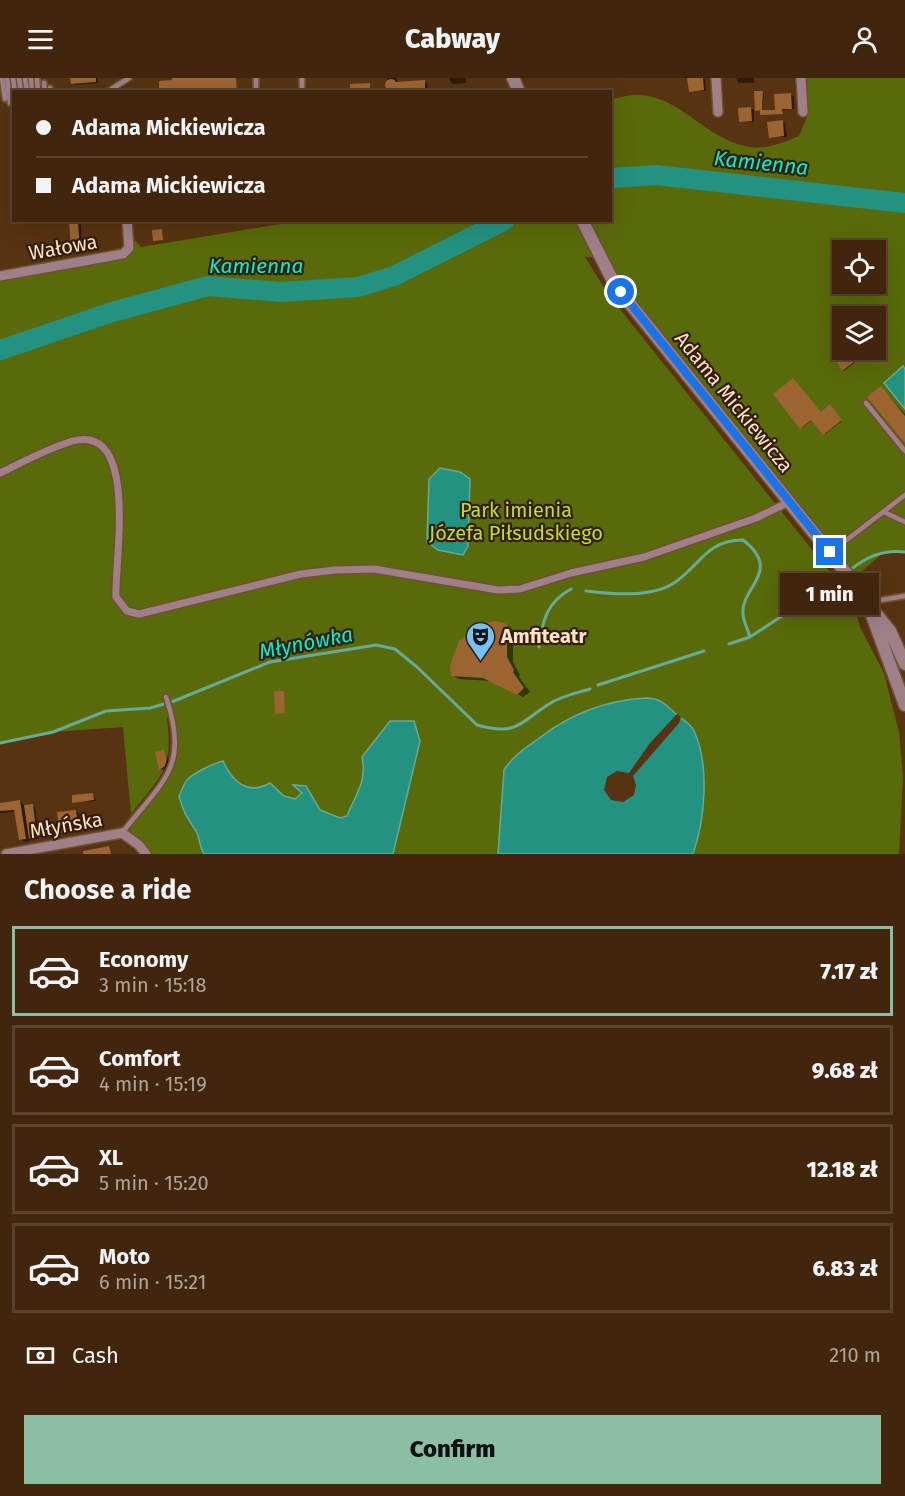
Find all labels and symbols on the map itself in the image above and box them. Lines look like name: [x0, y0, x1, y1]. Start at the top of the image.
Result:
water label: Kamienna: [713, 145, 809, 181]
street label: Wałowa: [27, 229, 99, 265]
water label: Kamienna: [209, 253, 303, 279]
route start: [607, 278, 634, 305]
street label: Adama Mickiewicza: [670, 327, 798, 477]
park label: Park imienia Józefa Piłsudskiego: [429, 498, 603, 545]
route end: [816, 538, 843, 565]
callout: 1 min: [780, 573, 880, 615]
theatre icon: Amfiteatr: [464, 620, 496, 662]
water label: Młynówka: [257, 621, 355, 665]
place label: Amfiteatr: [500, 624, 588, 648]
street label: Młyńska: [28, 807, 104, 843]

